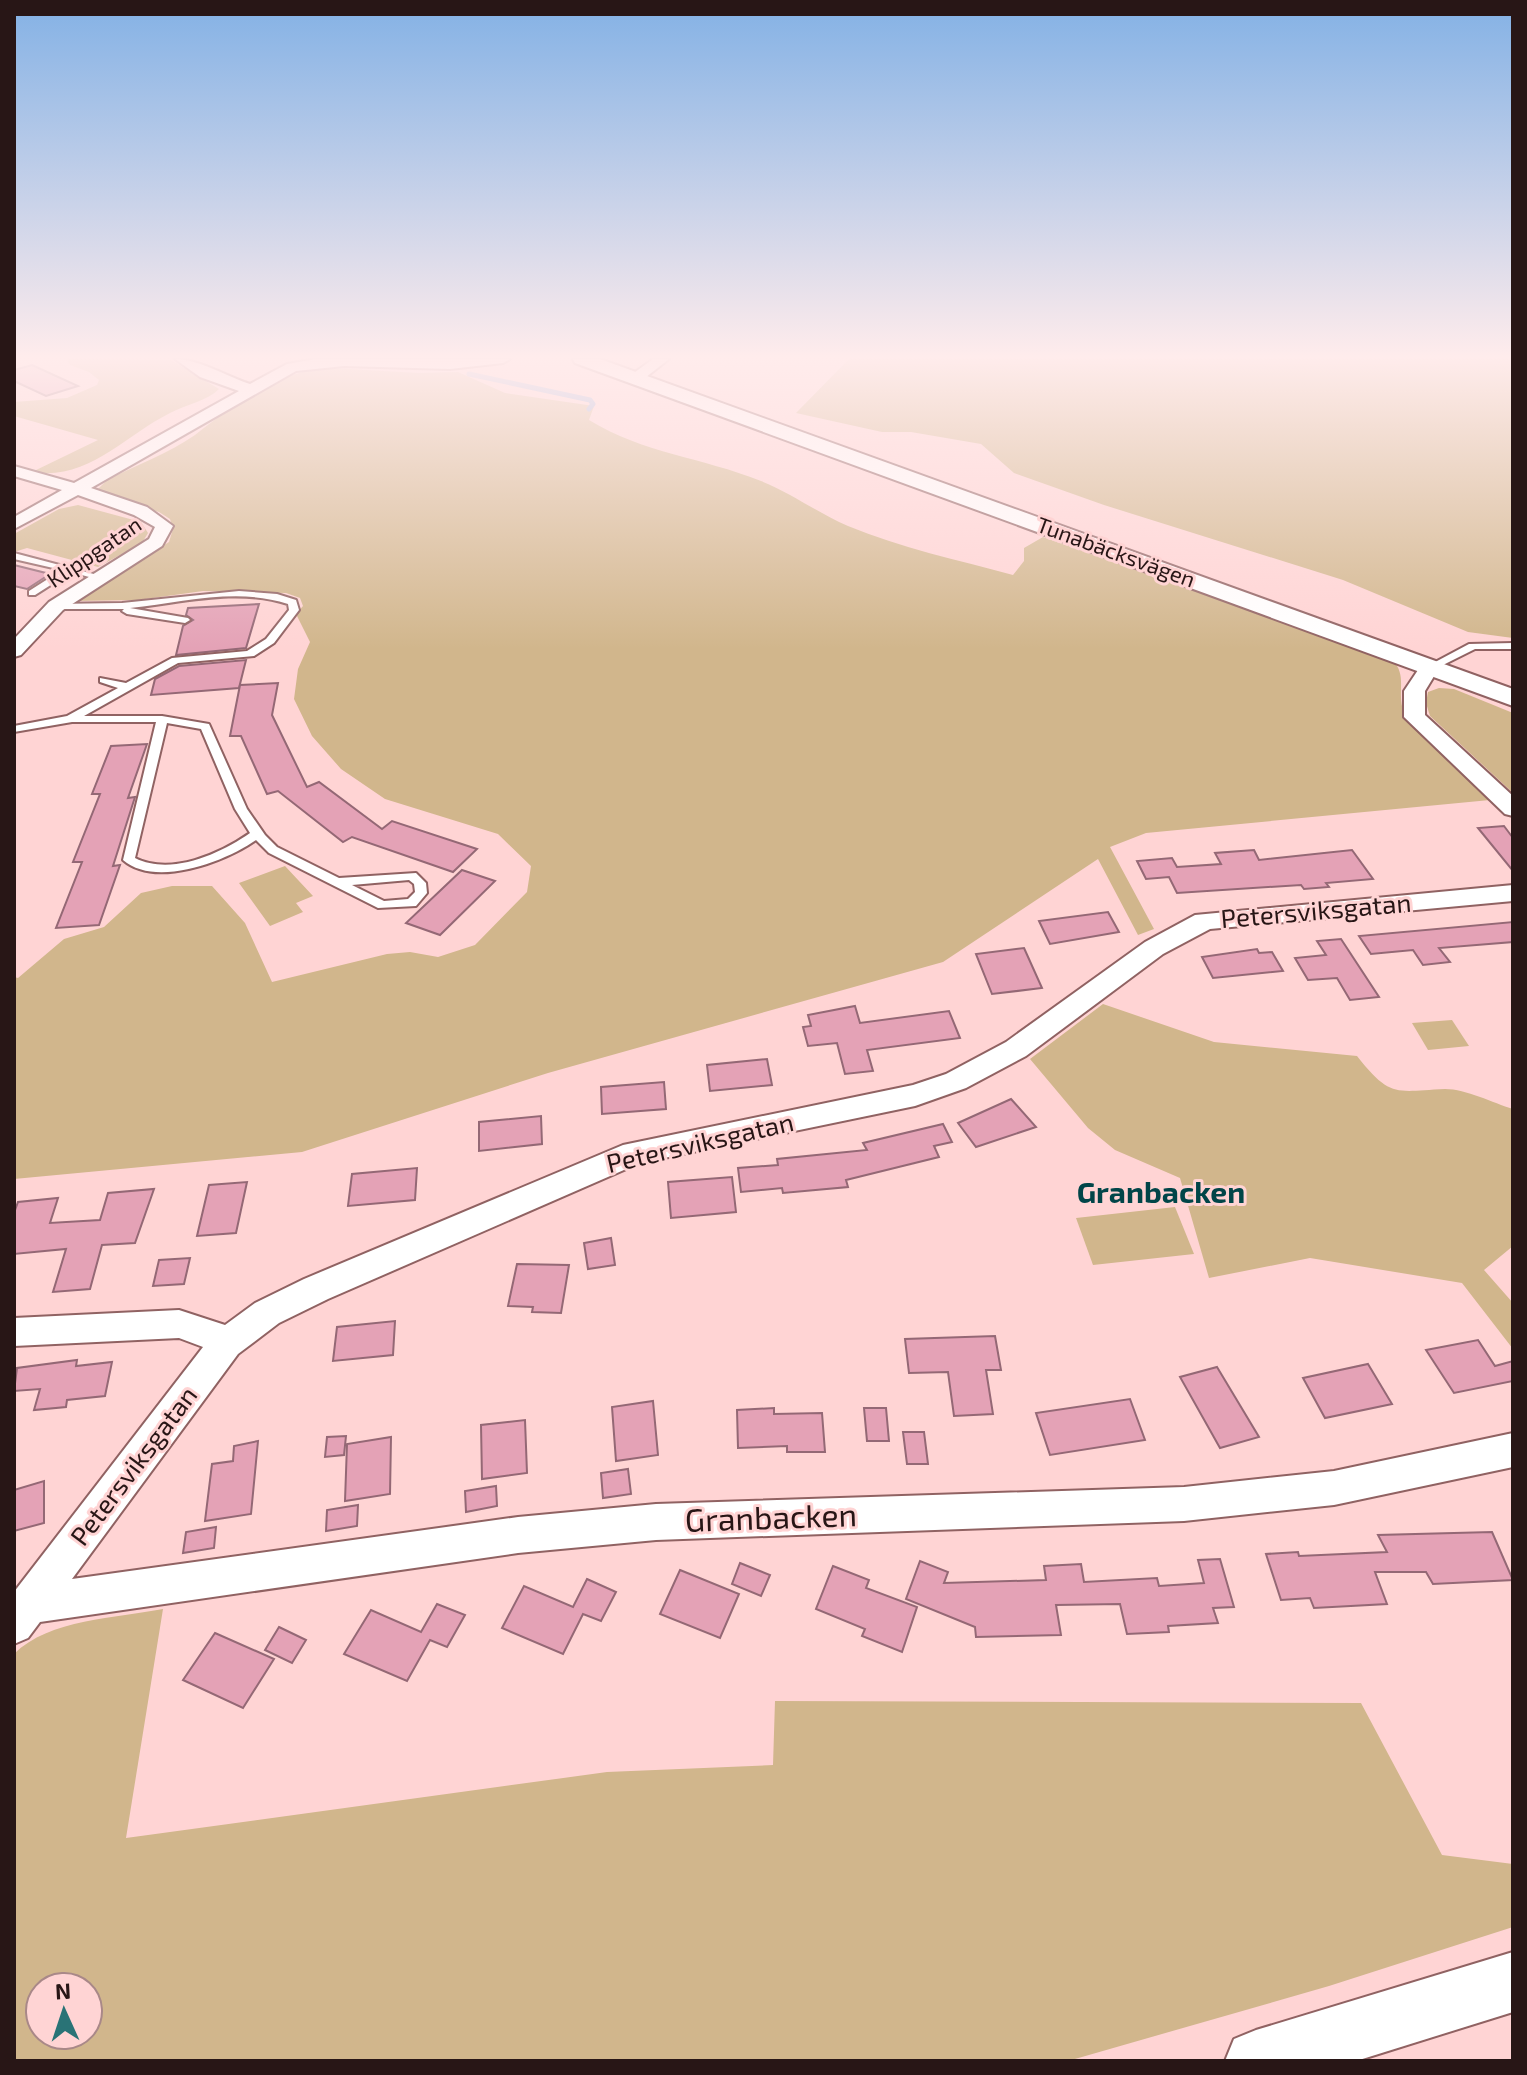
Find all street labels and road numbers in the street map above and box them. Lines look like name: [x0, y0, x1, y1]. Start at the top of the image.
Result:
street label: Klippgatan: [41, 510, 145, 592]
street label: Tunabäcksvägen: [1034, 510, 1199, 592]
street label: Petersviksgatan: [1219, 886, 1412, 933]
street label: Petersviksgatan: [603, 1105, 796, 1178]
street label: Petersviksgatan: [63, 1379, 203, 1551]
street label: Granbacken: [684, 1494, 858, 1538]

